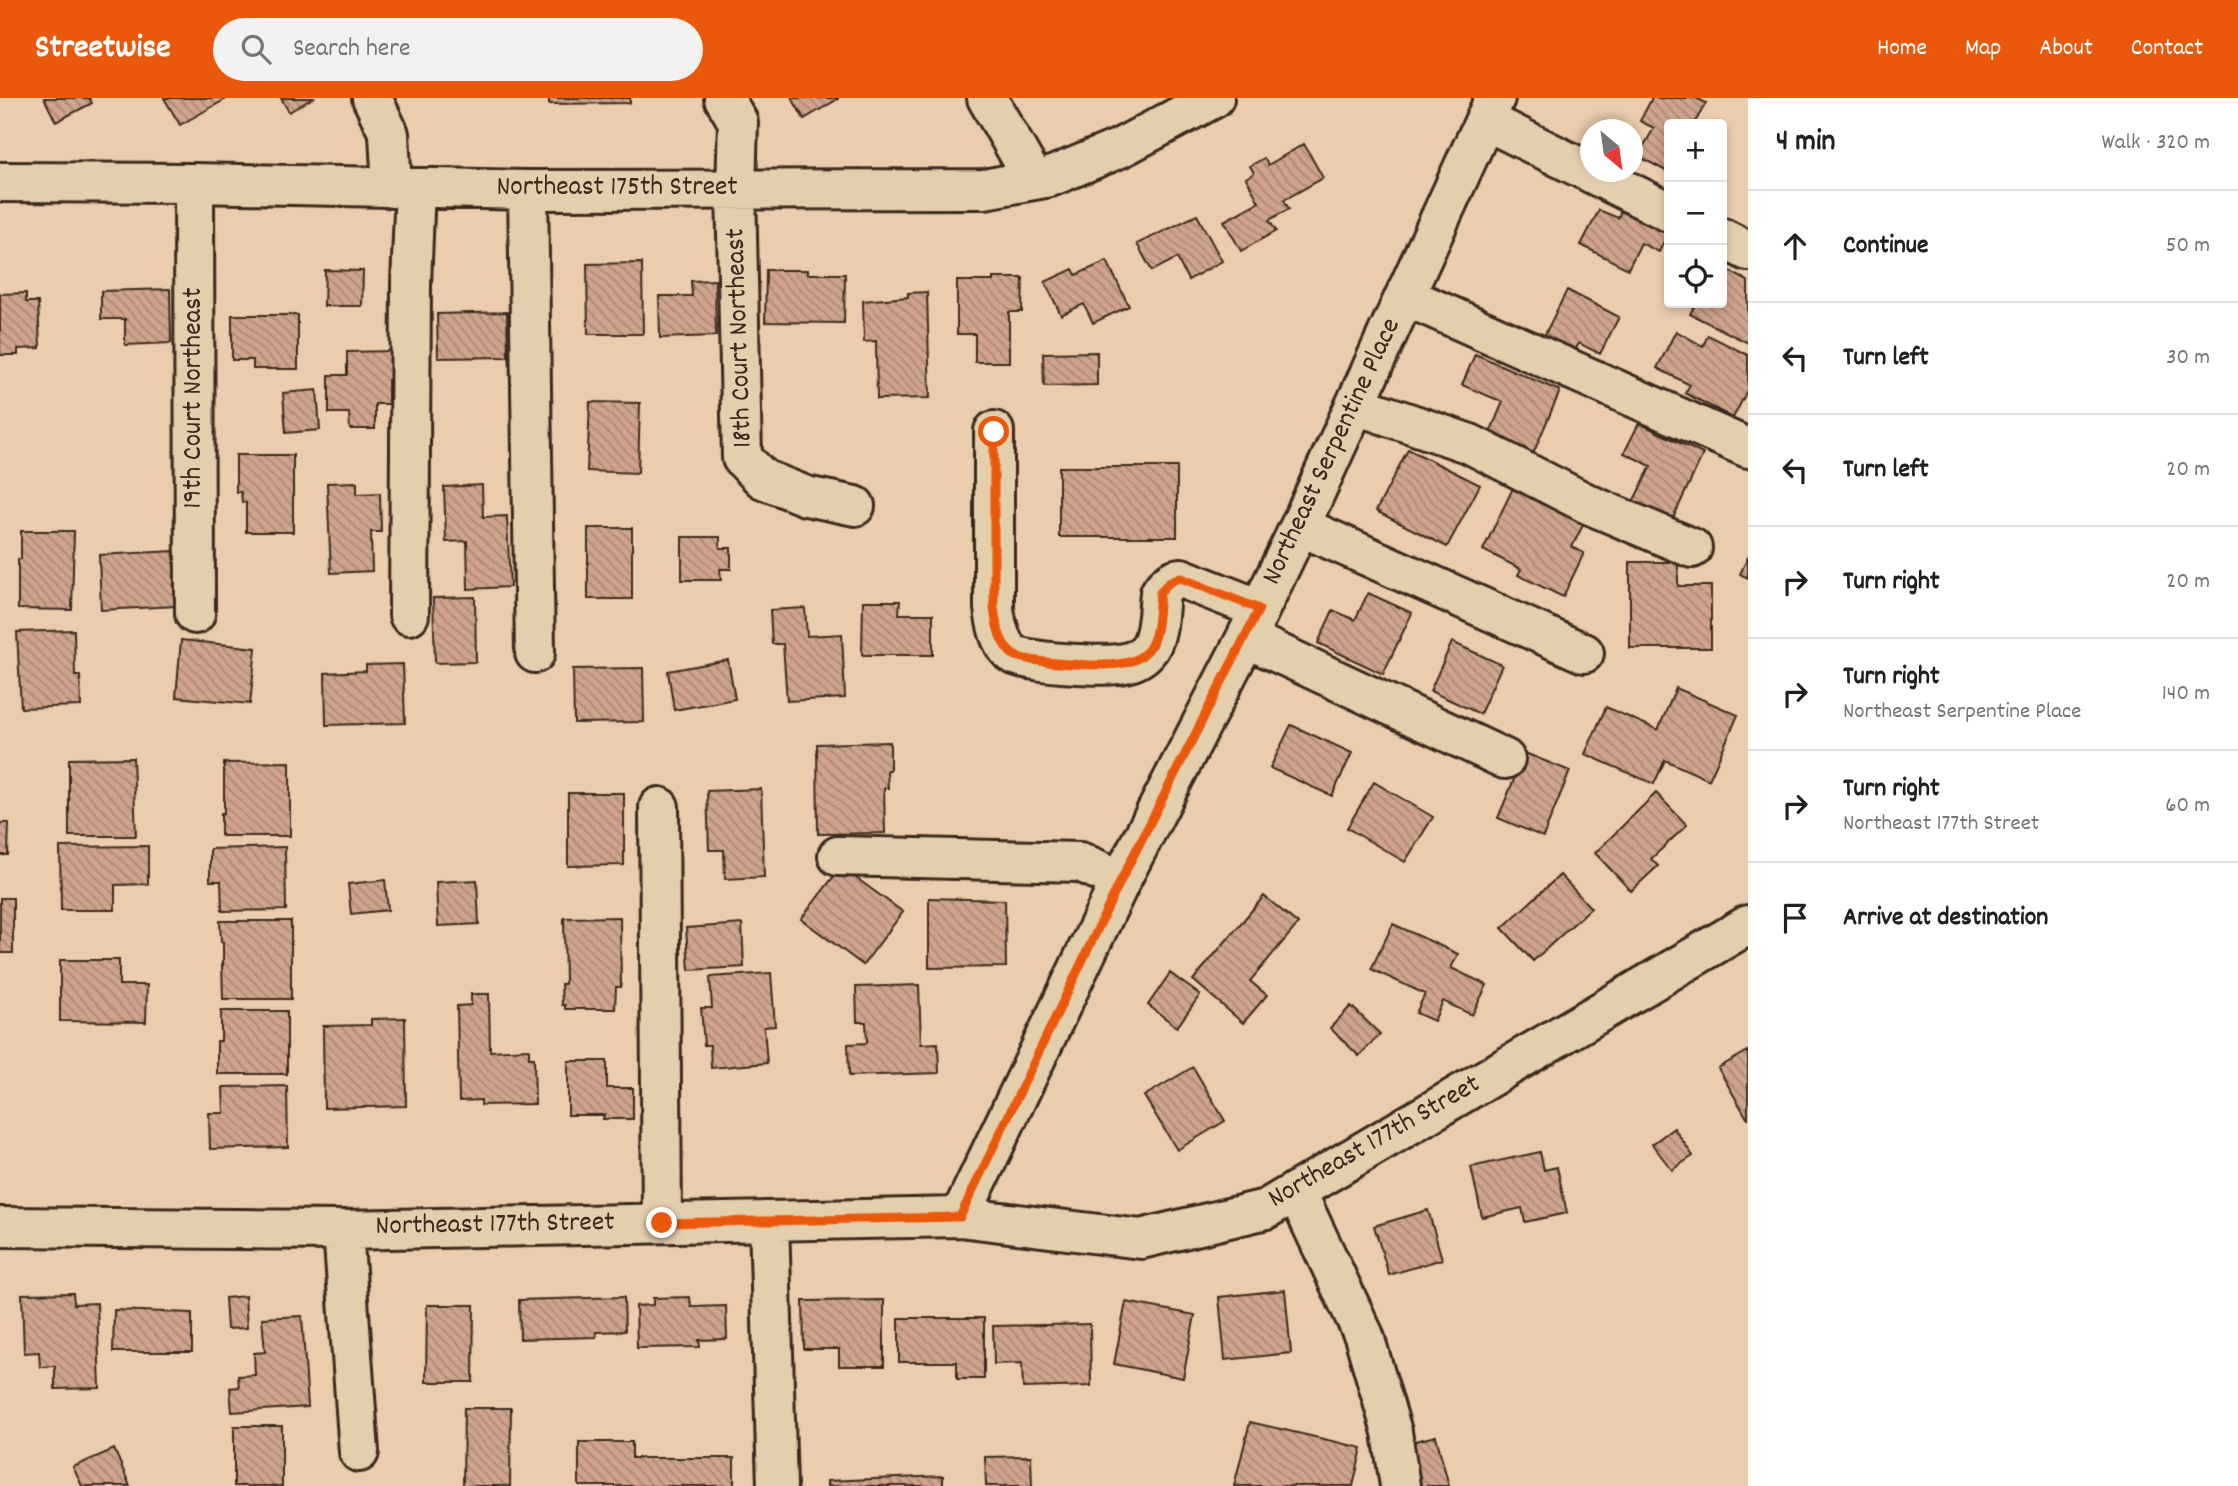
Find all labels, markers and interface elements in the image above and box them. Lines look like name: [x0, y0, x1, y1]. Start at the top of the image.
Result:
search box: [213, 18, 703, 81]
text: Streetwise: [35, 26, 171, 73]
icon: search: [237, 30, 275, 68]
text: Search here: [293, 31, 410, 68]
text: Home: [1877, 32, 1927, 66]
text: Map: [1965, 32, 2001, 66]
text: About: [2039, 32, 2093, 66]
text: Contact: [2131, 32, 2203, 66]
north arrow: [1580, 119, 1643, 182]
map controls: [1664, 119, 1727, 308]
button: +: [1664, 119, 1727, 182]
text: 4 min: [1776, 122, 1835, 165]
text: Walk · 320 m: [2101, 127, 2210, 160]
street label: Northeast 175th Street: [496, 169, 738, 209]
button: −: [1664, 182, 1727, 245]
street label: 18th Court Northeast: [717, 227, 765, 449]
icon: ahead: [1776, 227, 1814, 265]
text: Continue: [1843, 228, 1928, 265]
text: 50 m: [2166, 230, 2210, 263]
button: locate: [1664, 245, 1727, 308]
street label: 19th Court Northeast: [175, 287, 215, 509]
street label: Northeast Serpentine Place: [1254, 312, 1412, 592]
icon: left: [1776, 339, 1814, 377]
text: Turn left: [1843, 340, 1929, 377]
text: 30 m: [2166, 342, 2210, 375]
route start: [978, 416, 1009, 447]
icon: left: [1776, 451, 1814, 489]
text: Turn left: [1843, 452, 1929, 489]
text: 20 m: [2166, 454, 2210, 487]
icon: right: [1776, 563, 1814, 601]
text: Turn right: [1843, 564, 1940, 601]
text: 20 m: [2166, 566, 2210, 599]
text: Turn right: [1843, 659, 1940, 696]
icon: right: [1776, 675, 1814, 713]
text: 140 m: [2162, 678, 2210, 711]
text: Northeast Serpentine Place: [1843, 696, 2081, 729]
text: Turn right: [1843, 771, 1940, 808]
icon: right: [1776, 787, 1814, 825]
text: 60 m: [2165, 790, 2210, 823]
text: Northeast 177th Street: [1843, 808, 2039, 841]
icon: arrive: [1776, 899, 1814, 937]
text: Arrive at destination: [1843, 900, 2048, 937]
street label: Northeast 177th Street: [1262, 1066, 1488, 1220]
street label: Northeast 177th Street: [375, 1204, 615, 1248]
route end: [646, 1207, 677, 1238]

